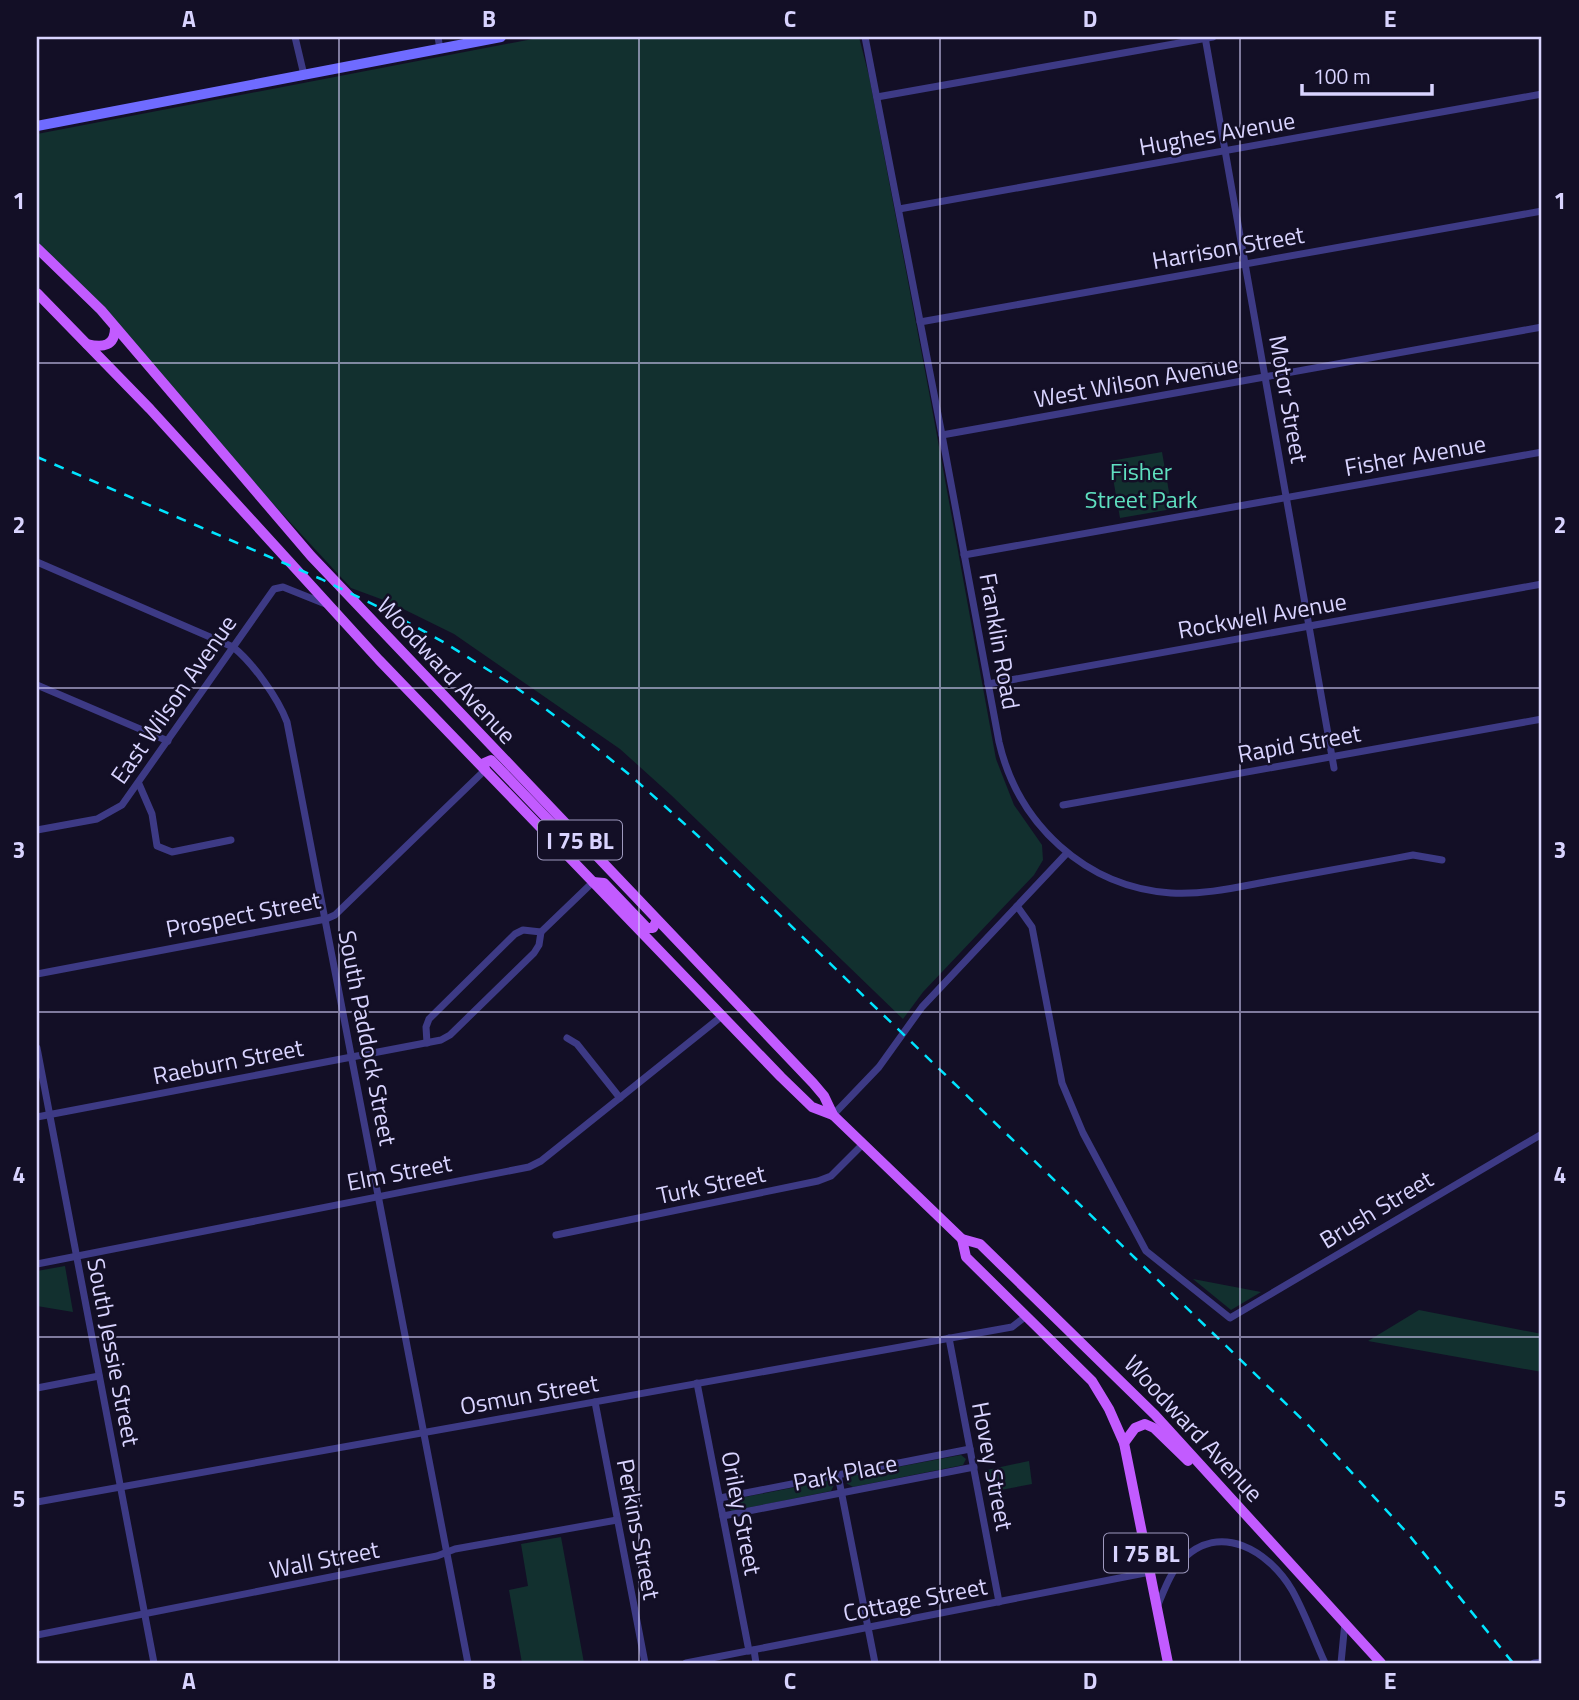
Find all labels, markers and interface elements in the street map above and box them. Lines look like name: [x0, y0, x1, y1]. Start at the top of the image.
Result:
text: A: [182, 1, 196, 36]
text: B: [482, 1, 496, 36]
text: C: [784, 1, 796, 36]
text: D: [1083, 1, 1097, 36]
text: E: [1384, 1, 1396, 36]
scale bar: [1302, 52, 1432, 96]
text: 100 m: [1313, 60, 1370, 92]
street label: Hughes Avenue: [1136, 102, 1298, 164]
text: 1: [13, 183, 25, 218]
text: 1: [1554, 183, 1566, 218]
street label: Harrison Street: [1149, 216, 1307, 278]
street label: Motor Street: [1260, 332, 1318, 466]
street label: West Wilson Avenue: [1031, 345, 1241, 417]
street label: Fisher Avenue: [1342, 425, 1488, 485]
park label: Fisher Street Park: [1084, 453, 1198, 517]
text: 2: [13, 507, 25, 542]
text: 2: [1554, 507, 1566, 542]
street label: Franklin Road: [970, 570, 1030, 712]
street label: Rockwell Avenue: [1175, 582, 1349, 648]
street label: Woodward Avenue: [369, 588, 525, 752]
street label: East Wilson Avenue: [101, 607, 245, 791]
street label: Rapid Street: [1235, 714, 1364, 772]
road number: I 75 BL: [538, 820, 622, 860]
text: 3: [13, 832, 25, 867]
text: 3: [1554, 832, 1566, 867]
street label: Prospect Street: [163, 881, 324, 947]
street label: South Paddock Street: [330, 927, 407, 1149]
street label: Raeburn Street: [150, 1029, 307, 1093]
street label: Elm Street: [344, 1144, 455, 1200]
street label: Turk Street: [653, 1155, 769, 1213]
text: 4: [13, 1157, 25, 1192]
text: 4: [1554, 1157, 1566, 1192]
street label: Brush Street: [1312, 1161, 1440, 1257]
street label: South Jessie Street: [78, 1255, 150, 1450]
street label: Woodward Avenue: [1116, 1346, 1272, 1510]
street label: Osmun Street: [457, 1364, 602, 1424]
street label: Hovey Street: [963, 1399, 1023, 1534]
street label: Park Place: [790, 1444, 900, 1500]
street label: Oriley Street: [712, 1448, 772, 1579]
street label: Perkins Street: [608, 1456, 670, 1603]
text: 5: [13, 1481, 25, 1516]
text: 5: [1554, 1481, 1566, 1516]
street label: Wall Street: [266, 1531, 383, 1587]
road number: I 75 BL: [1104, 1534, 1188, 1572]
street label: Cottage Street: [840, 1567, 991, 1631]
text: A: [182, 1663, 196, 1698]
text: B: [482, 1663, 496, 1698]
text: C: [784, 1663, 796, 1698]
text: D: [1083, 1663, 1097, 1698]
text: E: [1384, 1663, 1396, 1698]

